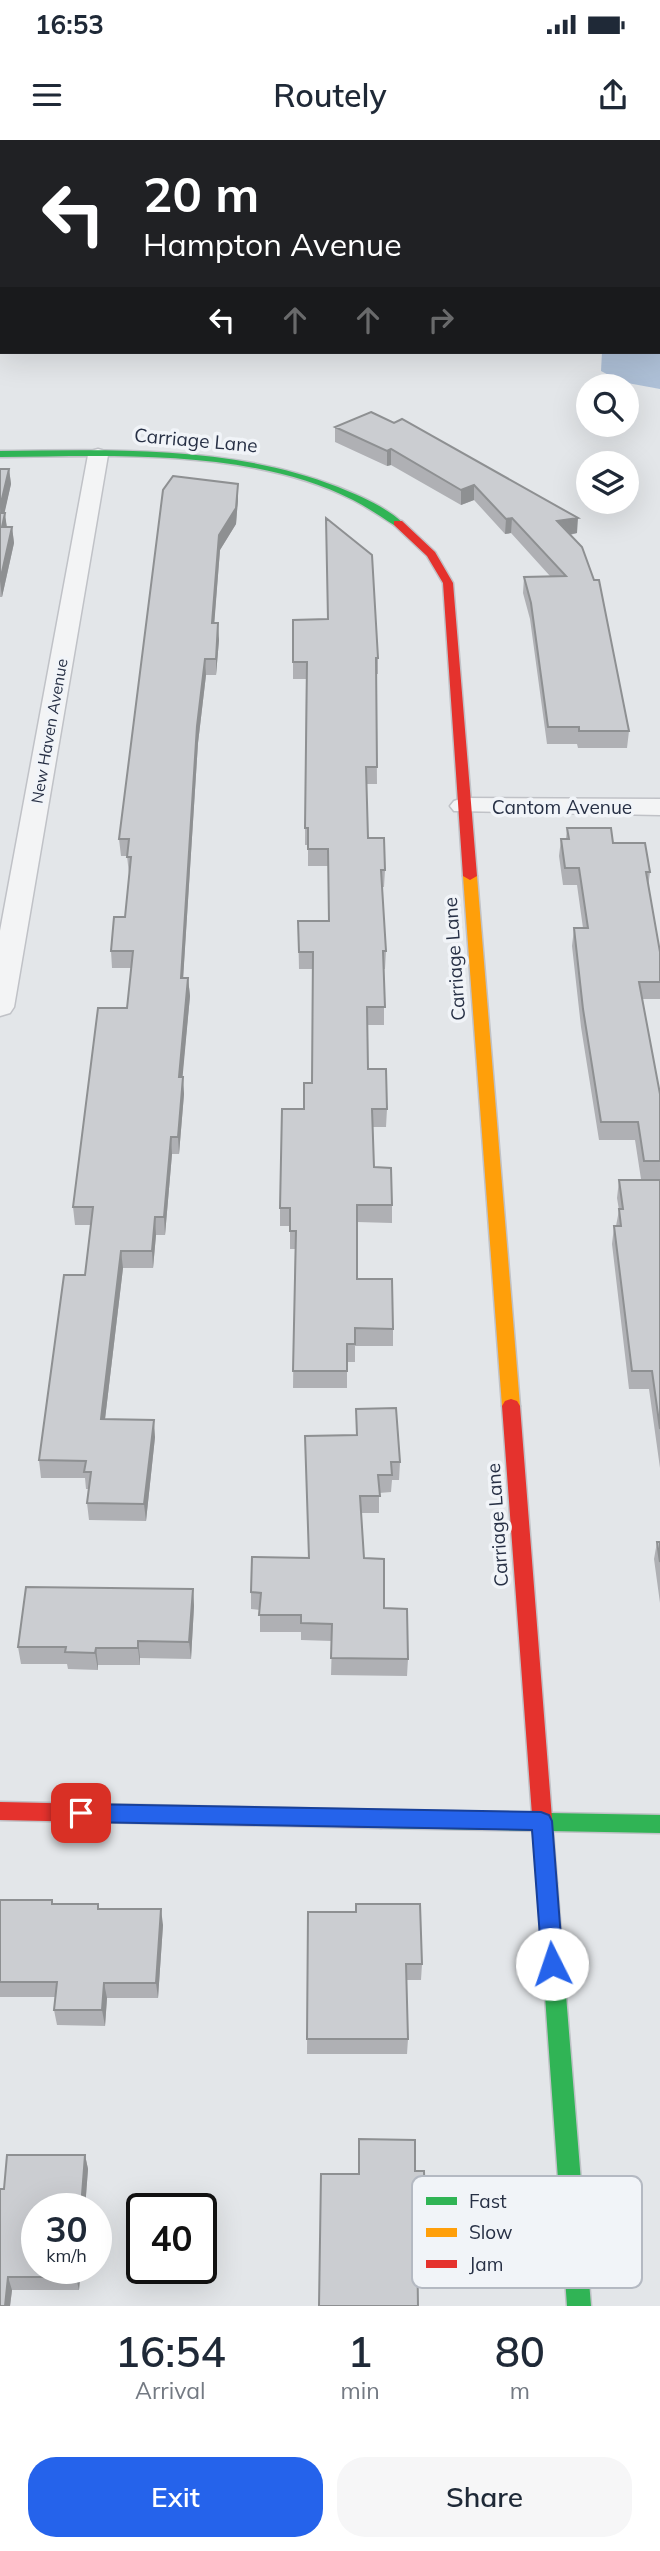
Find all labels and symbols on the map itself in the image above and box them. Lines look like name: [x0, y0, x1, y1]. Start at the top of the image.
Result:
street label: Carriage Lane: [133, 423, 259, 457]
street label: New Haven Avenue: [26, 657, 72, 805]
street label: Cantom Avenue: [492, 795, 632, 819]
street label: Carriage Lane: [438, 896, 470, 1022]
street label: Carriage Lane: [481, 1462, 513, 1588]
pin: [51, 1783, 111, 1843]
position arrow: [515, 1927, 589, 2001]
legend: [412, 2176, 642, 2288]
text: Fast: [469, 2189, 507, 2213]
speed limit sign: 40: [126, 2193, 217, 2284]
text: Slow: [469, 2220, 513, 2244]
text: Jam: [469, 2252, 503, 2276]

